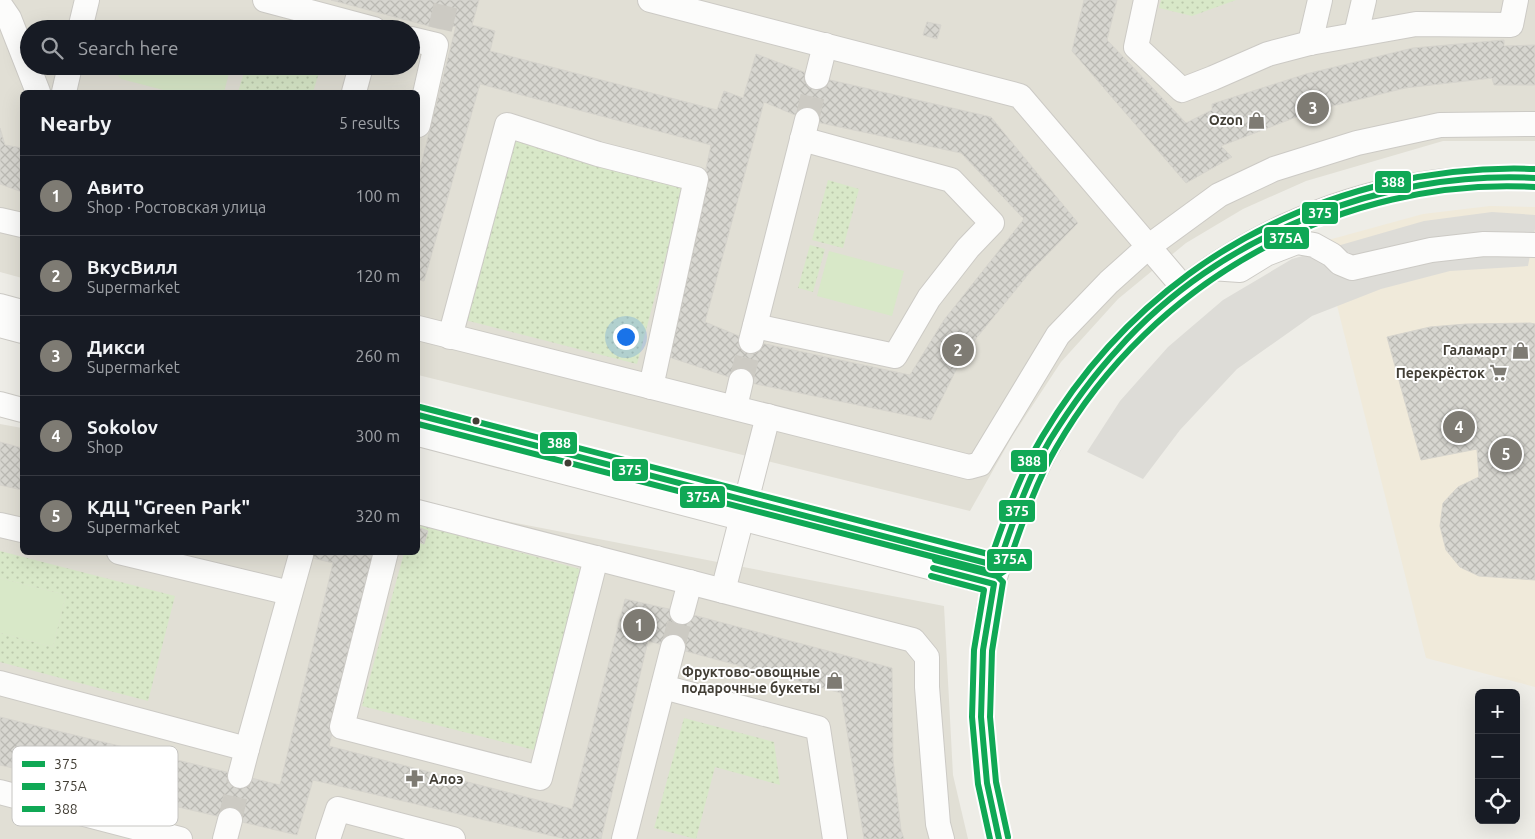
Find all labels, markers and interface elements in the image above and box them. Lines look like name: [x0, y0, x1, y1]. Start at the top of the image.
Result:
search box: [20, 20, 420, 75]
icon: search: [38, 34, 66, 62]
text: Search here: [78, 37, 178, 59]
pin: 3: [1297, 89, 1329, 127]
shop icon: Ozon: [1247, 110, 1267, 130]
text: Nearby: [40, 111, 111, 135]
place label: Ozon: [1209, 112, 1243, 128]
text: 5 results: [339, 114, 400, 132]
line badge: 388: [1374, 170, 1412, 194]
text: 388: [1381, 174, 1405, 190]
text: Авито: [87, 176, 144, 198]
text: 1: [51, 187, 61, 205]
text: 100 m: [355, 187, 400, 205]
text: Shop · Ростовская улица: [87, 198, 266, 216]
line badge: 375: [1301, 201, 1339, 225]
text: 375: [1308, 205, 1332, 221]
line badge: 375А: [1263, 226, 1310, 250]
text: 375А: [1269, 230, 1303, 246]
text: ВкусВилл: [87, 256, 178, 278]
text: 2: [51, 267, 61, 285]
text: 120 m: [355, 267, 400, 285]
text: Supermarket: [87, 278, 180, 296]
your location: [613, 324, 639, 350]
pin: 2: [942, 331, 974, 369]
text: Дикси: [87, 336, 145, 358]
shop icon: Галамарт: [1511, 340, 1531, 360]
place label: Галамарт: [1443, 342, 1507, 358]
text: 3: [51, 347, 61, 365]
text: 260 m: [355, 347, 400, 365]
text: Supermarket: [87, 358, 180, 376]
supermarket icon: Перекрёсток: [1489, 363, 1509, 383]
place label: Перекрёсток: [1396, 365, 1485, 381]
pin: 4: [1443, 408, 1475, 446]
text: Sokolov: [87, 416, 158, 438]
unlabelled marker: [471, 416, 481, 426]
text: 4: [51, 427, 61, 445]
text: 300 m: [355, 427, 400, 445]
line badge: 388: [539, 431, 578, 455]
text: 388: [547, 435, 571, 451]
pin: 5: [1490, 435, 1522, 473]
text: Shop: [87, 438, 123, 456]
line badge: 388: [1010, 449, 1048, 473]
text: 388: [1017, 453, 1041, 469]
unlabelled marker: [563, 458, 573, 468]
line badge: 375: [611, 458, 649, 482]
text: 375: [618, 462, 642, 478]
line badge: 375А: [679, 485, 726, 509]
text: 375А: [686, 489, 720, 505]
text: КДЦ "Green Park": [87, 496, 250, 518]
line badge: 375: [998, 499, 1036, 523]
text: 375: [1005, 503, 1029, 519]
text: 5: [51, 507, 61, 525]
text: 320 m: [355, 507, 400, 525]
text: Supermarket: [87, 518, 180, 536]
line badge: 375А: [986, 548, 1033, 572]
text: 375А: [993, 551, 1027, 567]
pin: 1: [623, 606, 655, 644]
place label: Фруктово-овощные подарочные букеты: [681, 664, 820, 696]
shop icon: Фруктово-овощные подарочные букеты: [824, 670, 844, 690]
map controls: [1475, 689, 1520, 824]
button: +: [1475, 689, 1520, 734]
button: −: [1475, 734, 1520, 779]
legend: [12, 746, 178, 826]
text: 375: [54, 756, 78, 772]
pharmacy icon: Алоэ: [405, 769, 425, 789]
place label: Алоэ: [429, 771, 463, 787]
text: 375А: [54, 778, 87, 794]
button: locate: [1475, 779, 1520, 824]
text: 388: [54, 801, 78, 817]

